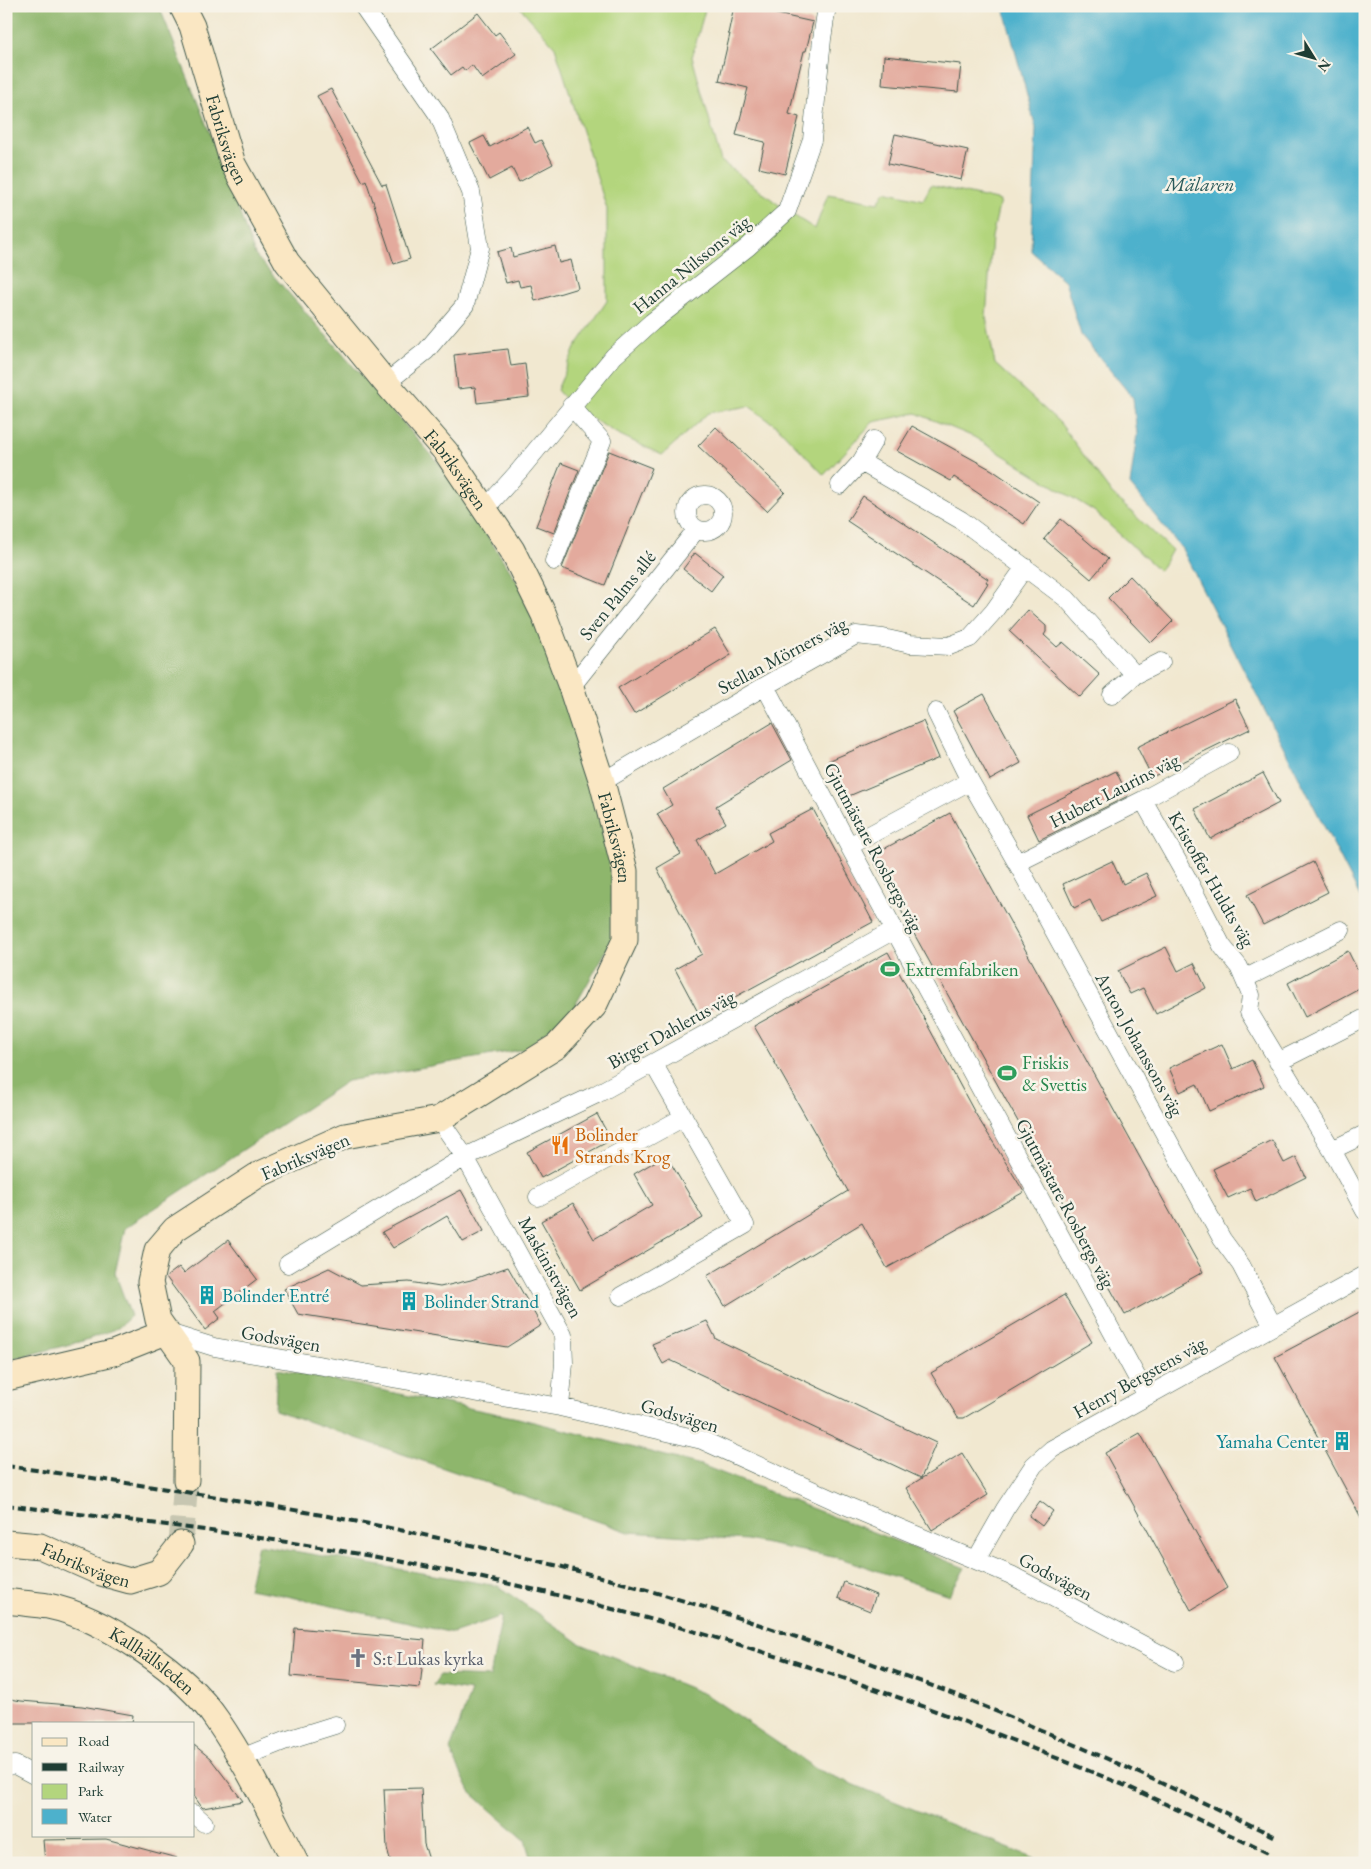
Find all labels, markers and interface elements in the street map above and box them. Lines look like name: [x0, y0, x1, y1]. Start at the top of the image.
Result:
north arrow: [1288, 32, 1338, 82]
text: N: [1313, 56, 1335, 76]
street label: Fabriksvägen: [200, 91, 254, 189]
water label: Mälaren: [1164, 171, 1235, 197]
street label: Hanna Nilssons väg: [627, 209, 756, 319]
street label: Fabriksvägen: [418, 424, 493, 515]
street label: Sven Palms allé: [574, 545, 661, 645]
street label: Stellan Mörners väg: [713, 611, 852, 700]
street label: Hubert Laurins väg: [1045, 747, 1184, 834]
street label: Gjutmästare Rosbergs väg: [818, 758, 929, 937]
street label: Fabriksvägen: [592, 789, 637, 884]
street label: Kristoffer Huldts väg: [1163, 807, 1261, 952]
place label: Extremfabriken: [905, 957, 1019, 982]
sports icon: Extremfabriken: [879, 958, 901, 980]
street label: Anton Johanssons väg: [1089, 967, 1190, 1121]
street label: Birger Dahlerus väg: [603, 984, 740, 1075]
place label: Friskis & Svettis: [1022, 1050, 1087, 1097]
sports icon: Friskis & Svettis: [996, 1062, 1018, 1084]
street label: Gjutmästare Rosbergs väg: [1010, 1114, 1121, 1293]
place label: Bolinder Strands Krog: [575, 1122, 671, 1169]
street label: Fabriksvägen: [257, 1127, 353, 1186]
restaurant icon: Bolinder Strands Krog: [549, 1134, 571, 1156]
street label: Maskinistvägen: [512, 1212, 589, 1322]
place label: Bolinder Entré: [222, 1283, 329, 1308]
building icon: Bolinder Entré: [196, 1284, 218, 1306]
place label: Bolinder Strand: [424, 1289, 539, 1314]
building icon: Bolinder Strand: [398, 1290, 420, 1312]
street label: Godsvägen: [239, 1319, 323, 1358]
street label: Henry Bergstens väg: [1069, 1330, 1211, 1424]
street label: Godsvägen: [638, 1392, 722, 1439]
place label: Yamaha Center: [1216, 1429, 1328, 1454]
building icon: Yamaha Center: [1331, 1430, 1353, 1452]
street label: Fabriksvägen: [37, 1536, 133, 1594]
street label: Godsvägen: [1014, 1547, 1097, 1606]
street label: Kallhällsleden: [105, 1620, 201, 1700]
place label: S:t Lukas kyrka: [373, 1646, 484, 1671]
church icon: S:t Lukas kyrka: [347, 1647, 369, 1669]
legend: [32, 1722, 195, 1836]
text: Road: [78, 1731, 110, 1750]
text: Railway: [78, 1757, 125, 1776]
text: Park: [78, 1781, 105, 1800]
text: Water: [78, 1807, 112, 1826]

